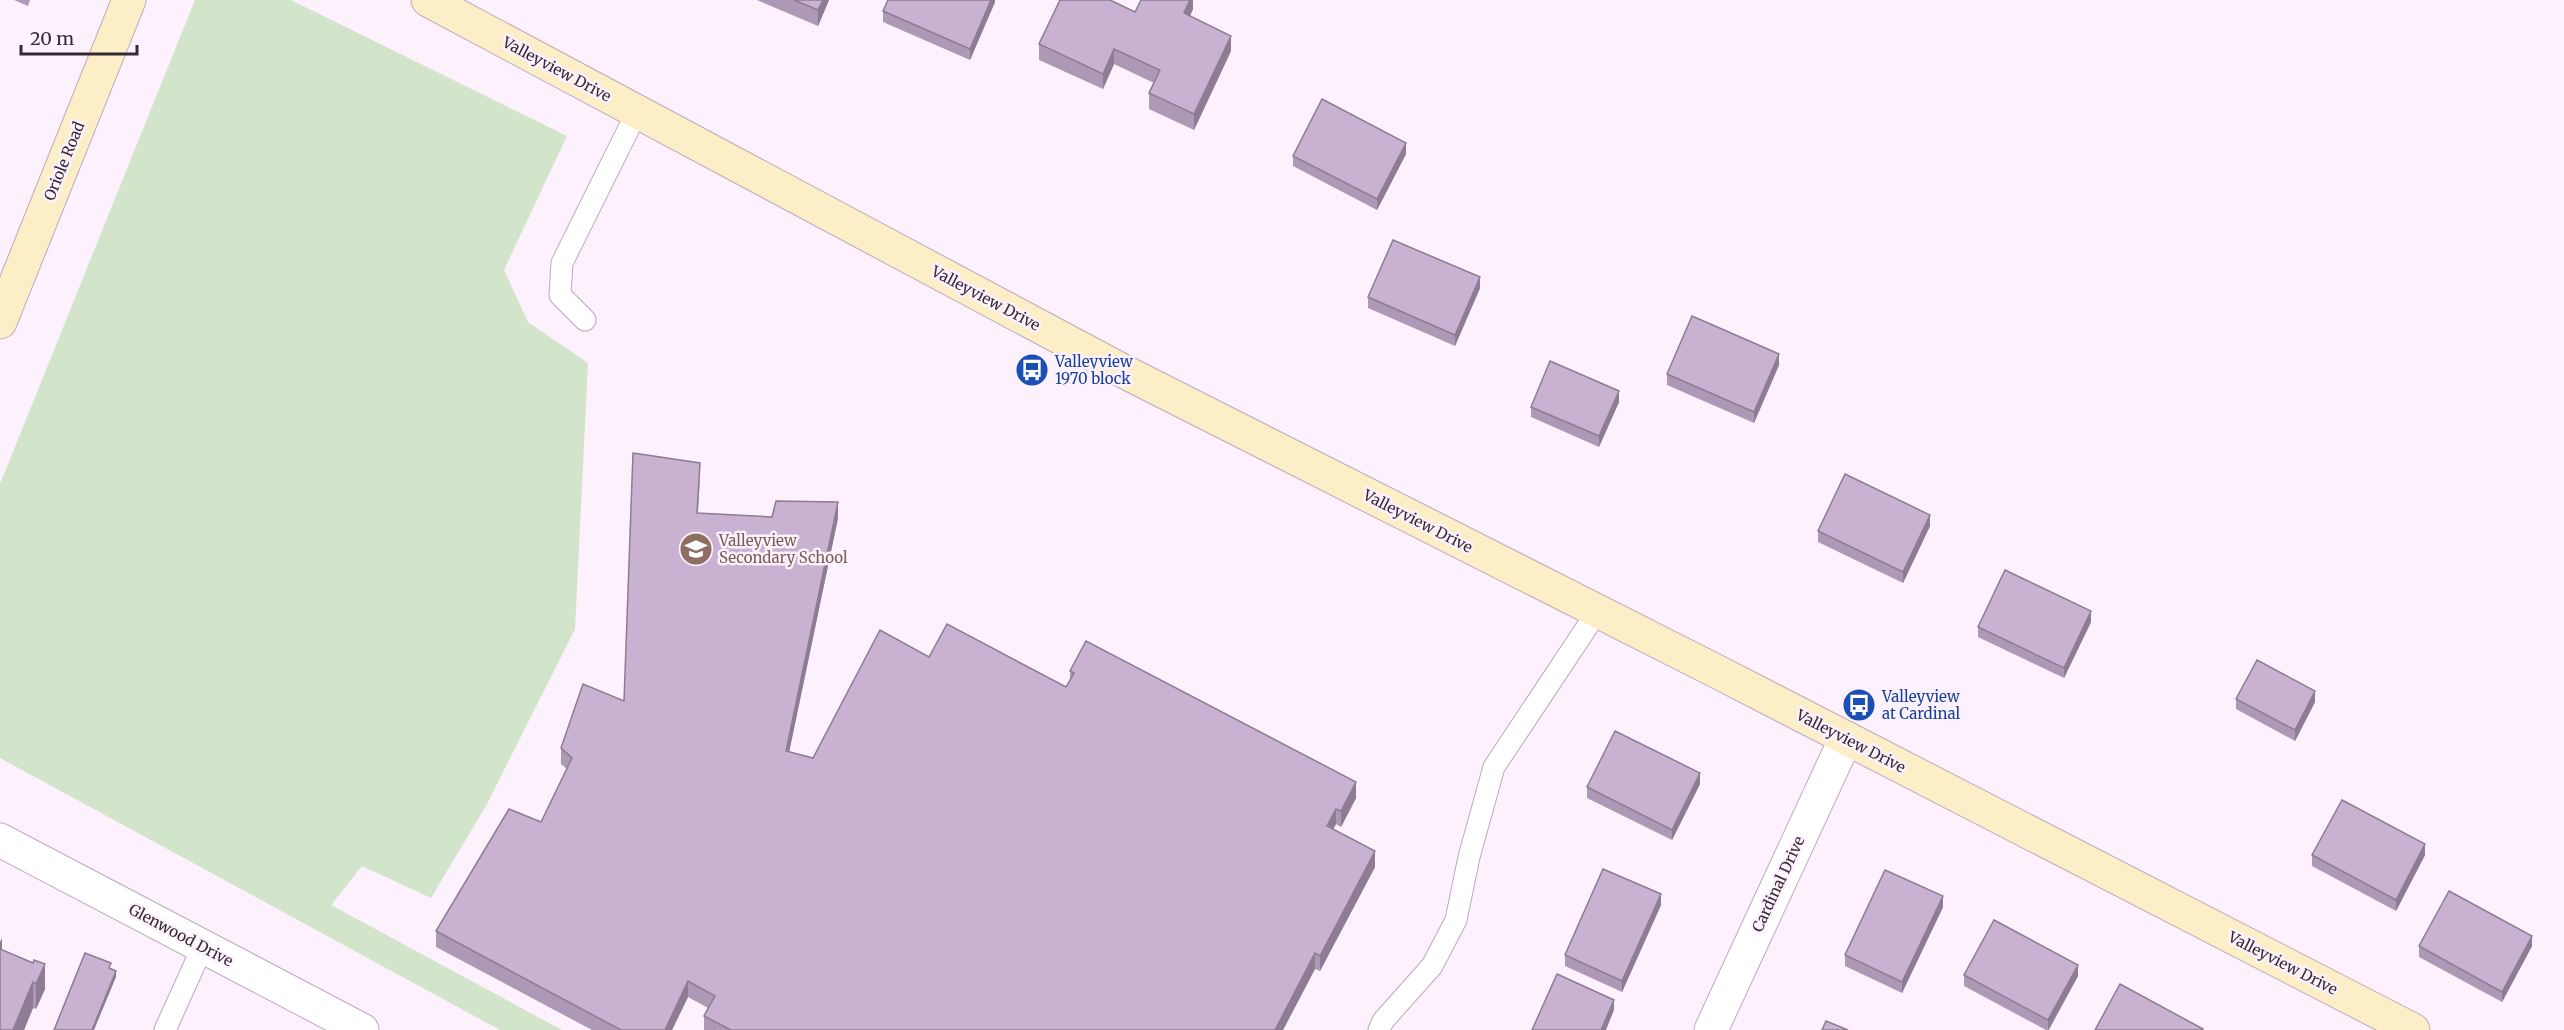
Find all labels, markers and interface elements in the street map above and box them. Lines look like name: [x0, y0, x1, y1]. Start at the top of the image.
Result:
scale bar: [21, 18, 136, 56]
text: 20 m: [30, 27, 74, 50]
street label: Valleyview Drive: [499, 32, 615, 106]
street label: Oriole Road: [40, 119, 88, 203]
street label: Valleyview Drive: [928, 261, 1044, 335]
bus stop icon: Valleyview 1970 block: [1014, 352, 1050, 388]
place label: Valleyview 1970 block: [1054, 352, 1133, 388]
street label: Valleyview Drive: [1359, 485, 1476, 557]
school or university icon: Valleyview Secondary School: [678, 531, 714, 567]
place label: Valleyview Secondary School: [718, 531, 848, 567]
bus stop icon: Valleyview at Cardinal: [1841, 687, 1877, 723]
place label: Valleyview at Cardinal: [1881, 687, 1961, 723]
street label: Valleyview Drive: [1792, 705, 1909, 777]
street label: Cardinal Drive: [1748, 833, 1809, 935]
street label: Glenwood Drive: [126, 900, 237, 971]
street label: Valleyview Drive: [2224, 927, 2341, 999]

